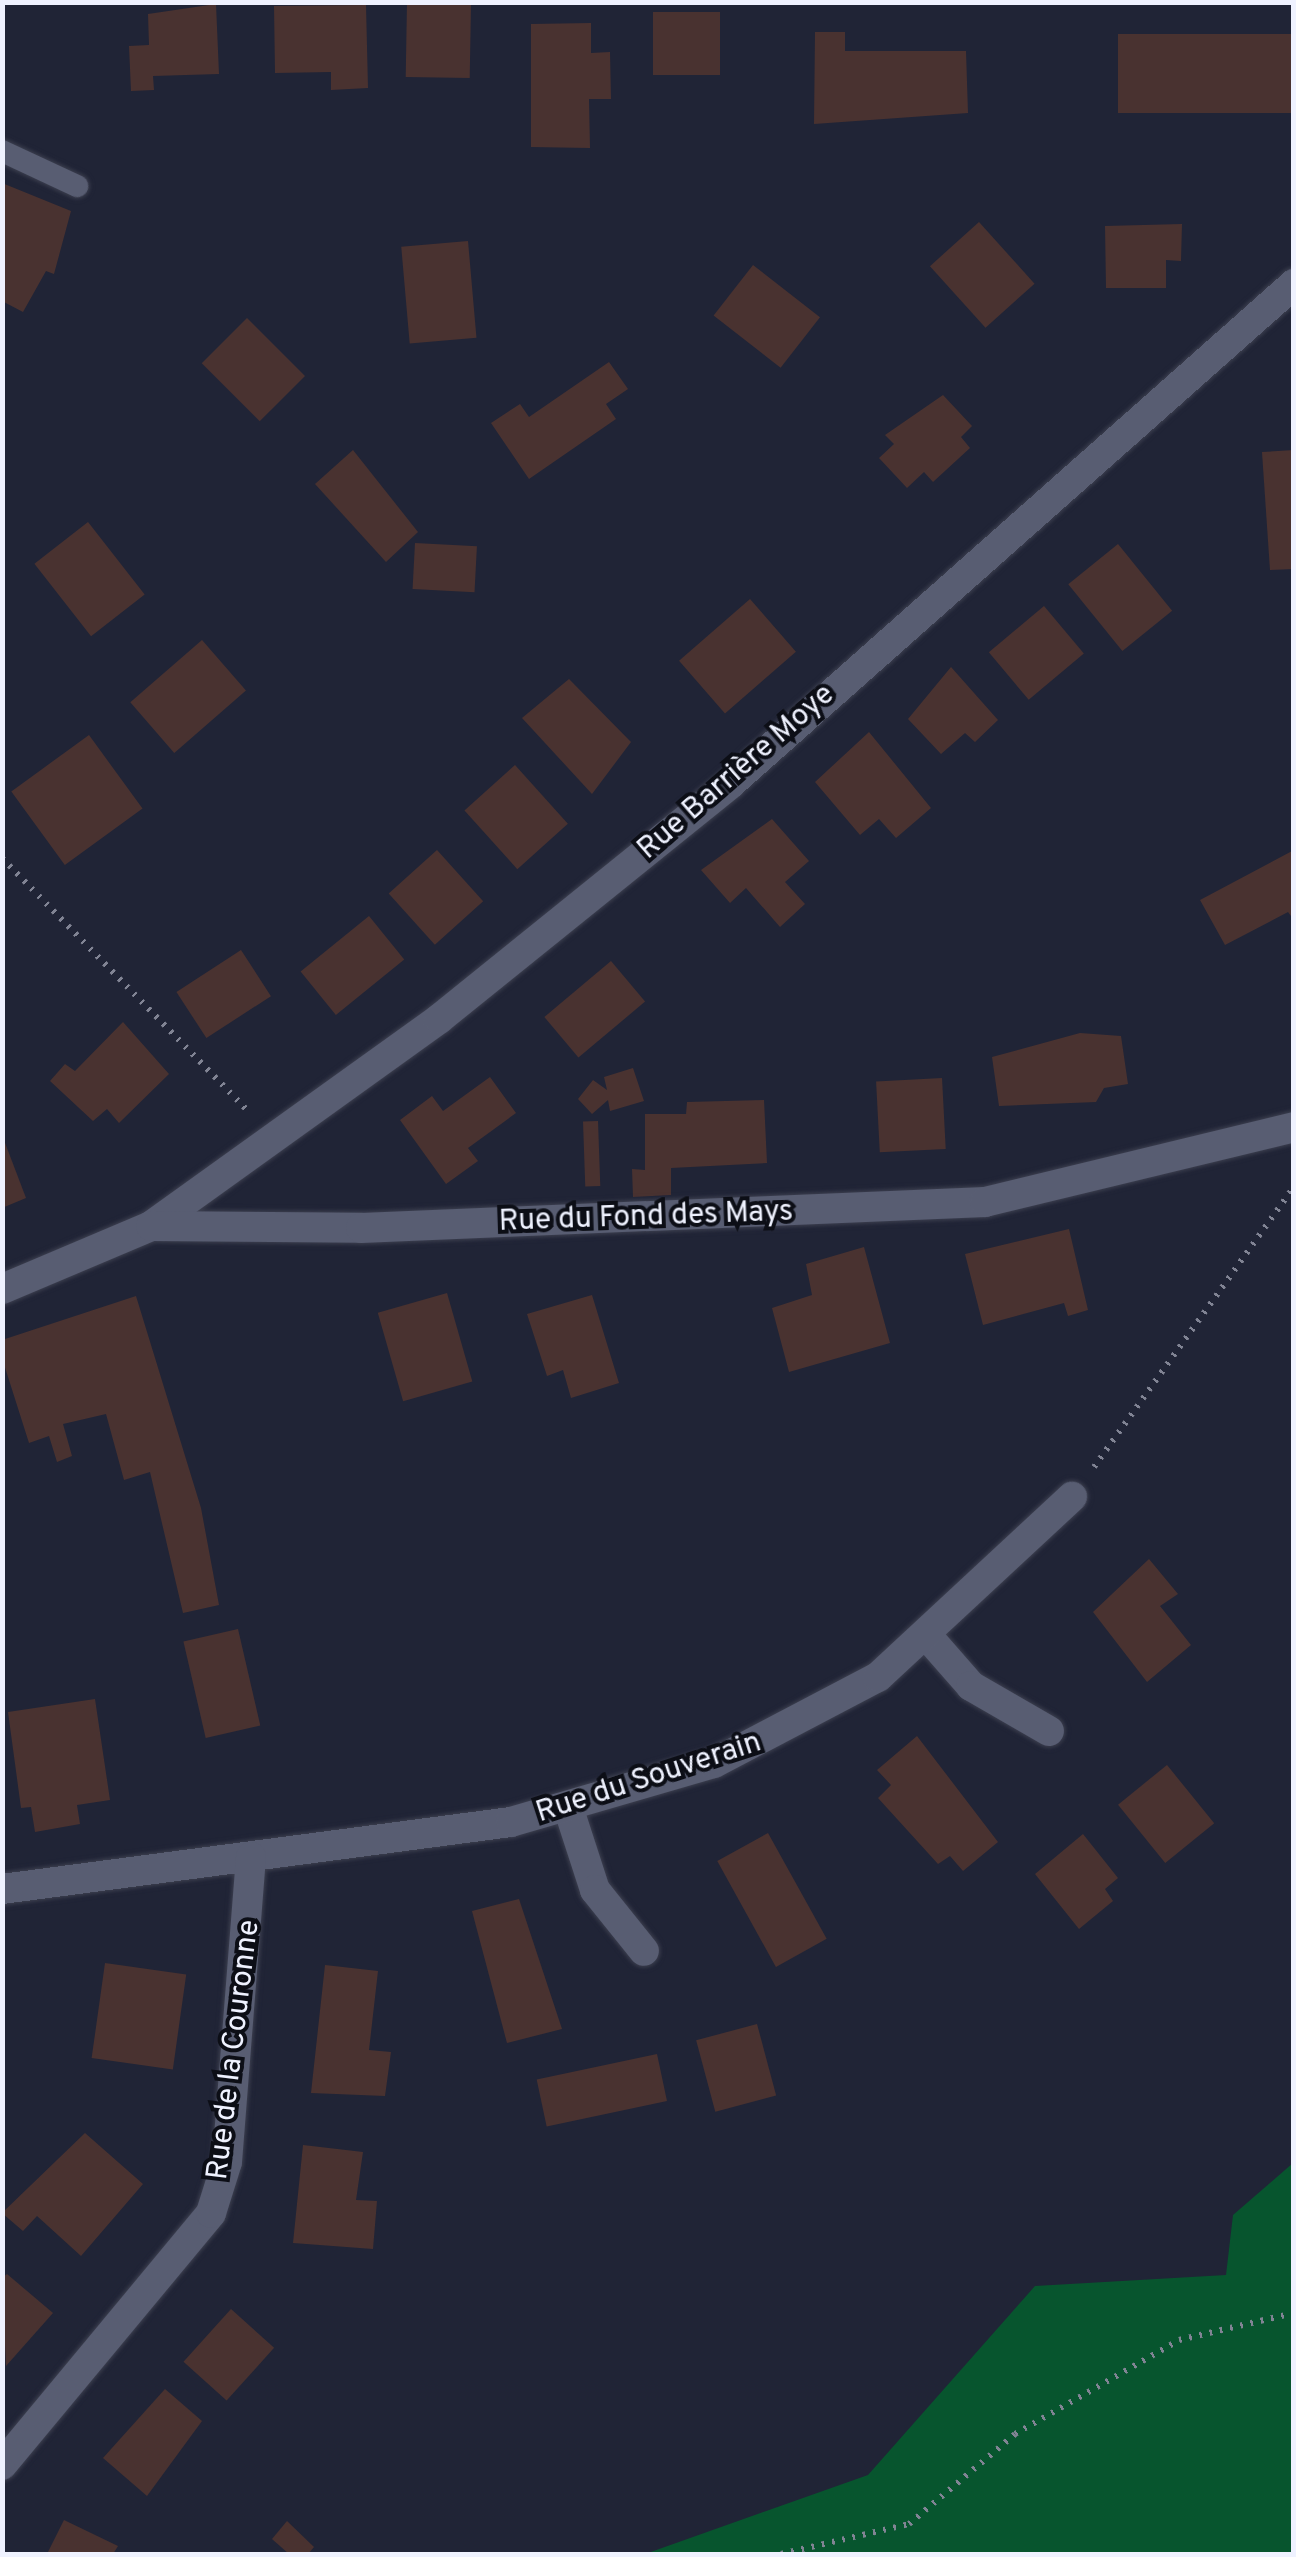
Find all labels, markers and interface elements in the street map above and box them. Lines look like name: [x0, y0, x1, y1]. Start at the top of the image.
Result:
street label: Rue Barrière Moye: [631, 678, 843, 868]
street label: Rue du Fond des Mays: [498, 1195, 794, 1241]
street label: Rue du Souverain: [532, 1726, 766, 1832]
street label: Rue de la Couronne: [201, 1918, 269, 2182]

